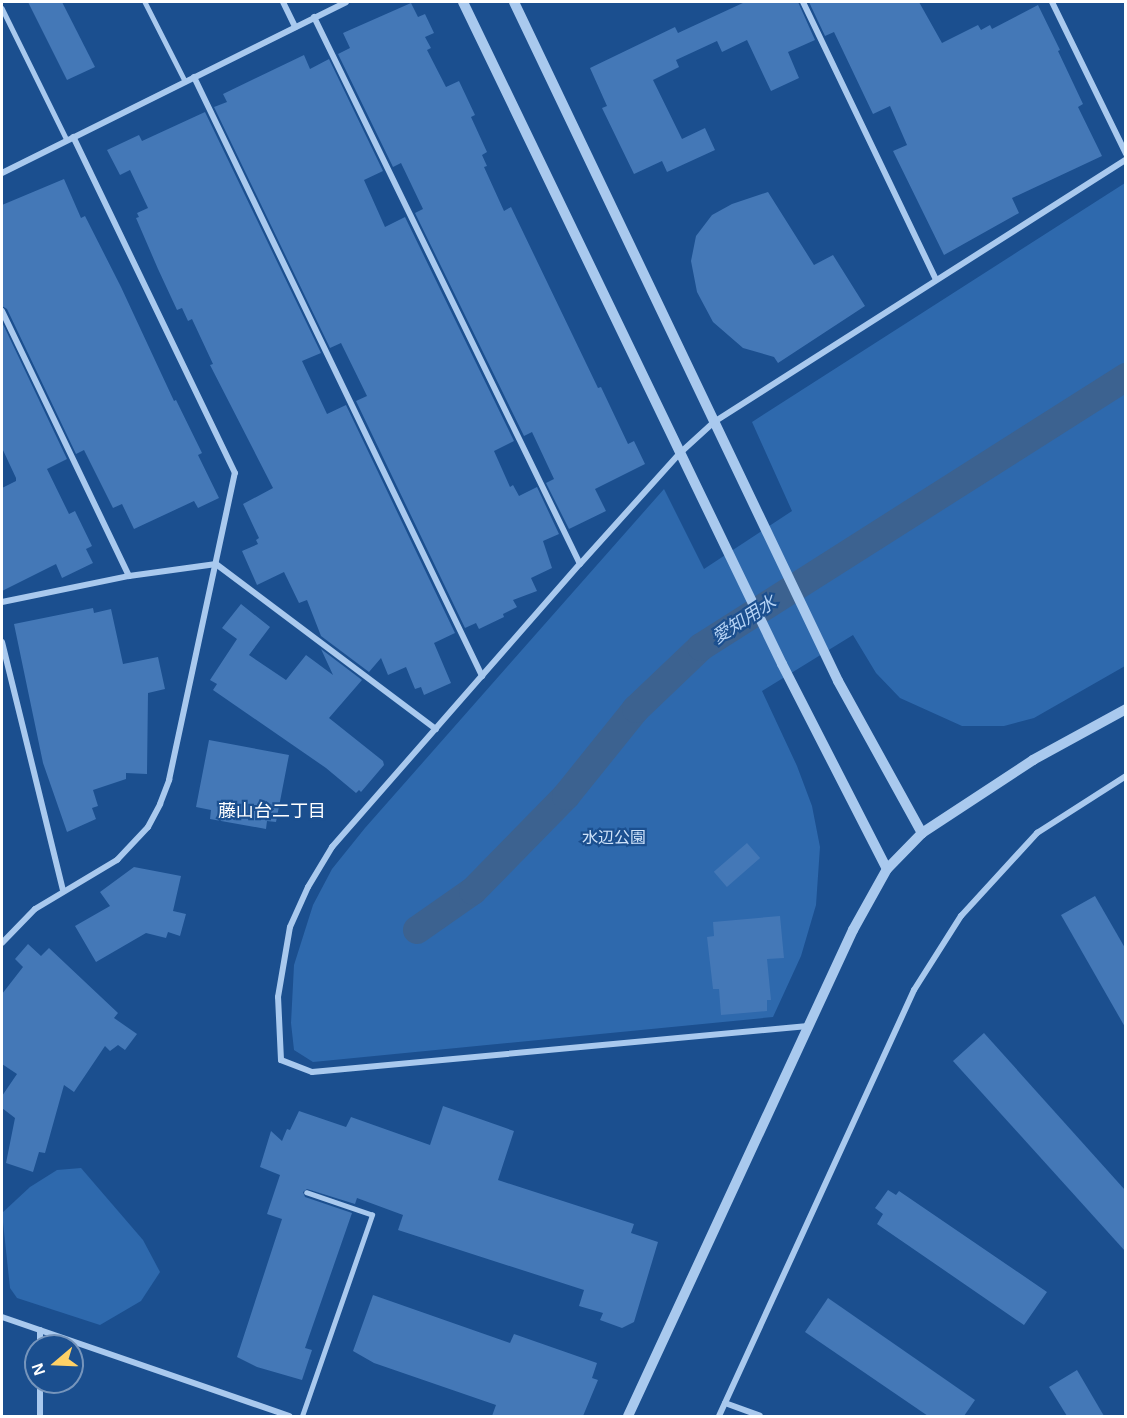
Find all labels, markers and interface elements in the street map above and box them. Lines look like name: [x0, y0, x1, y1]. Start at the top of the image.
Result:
water label: 愛知用水: [708, 591, 780, 649]
district label: 藤山台二丁目: [218, 800, 326, 822]
park label: 水辺公園: [582, 828, 646, 848]
north arrow: [24, 1334, 84, 1394]
text: N: [28, 1361, 48, 1378]

